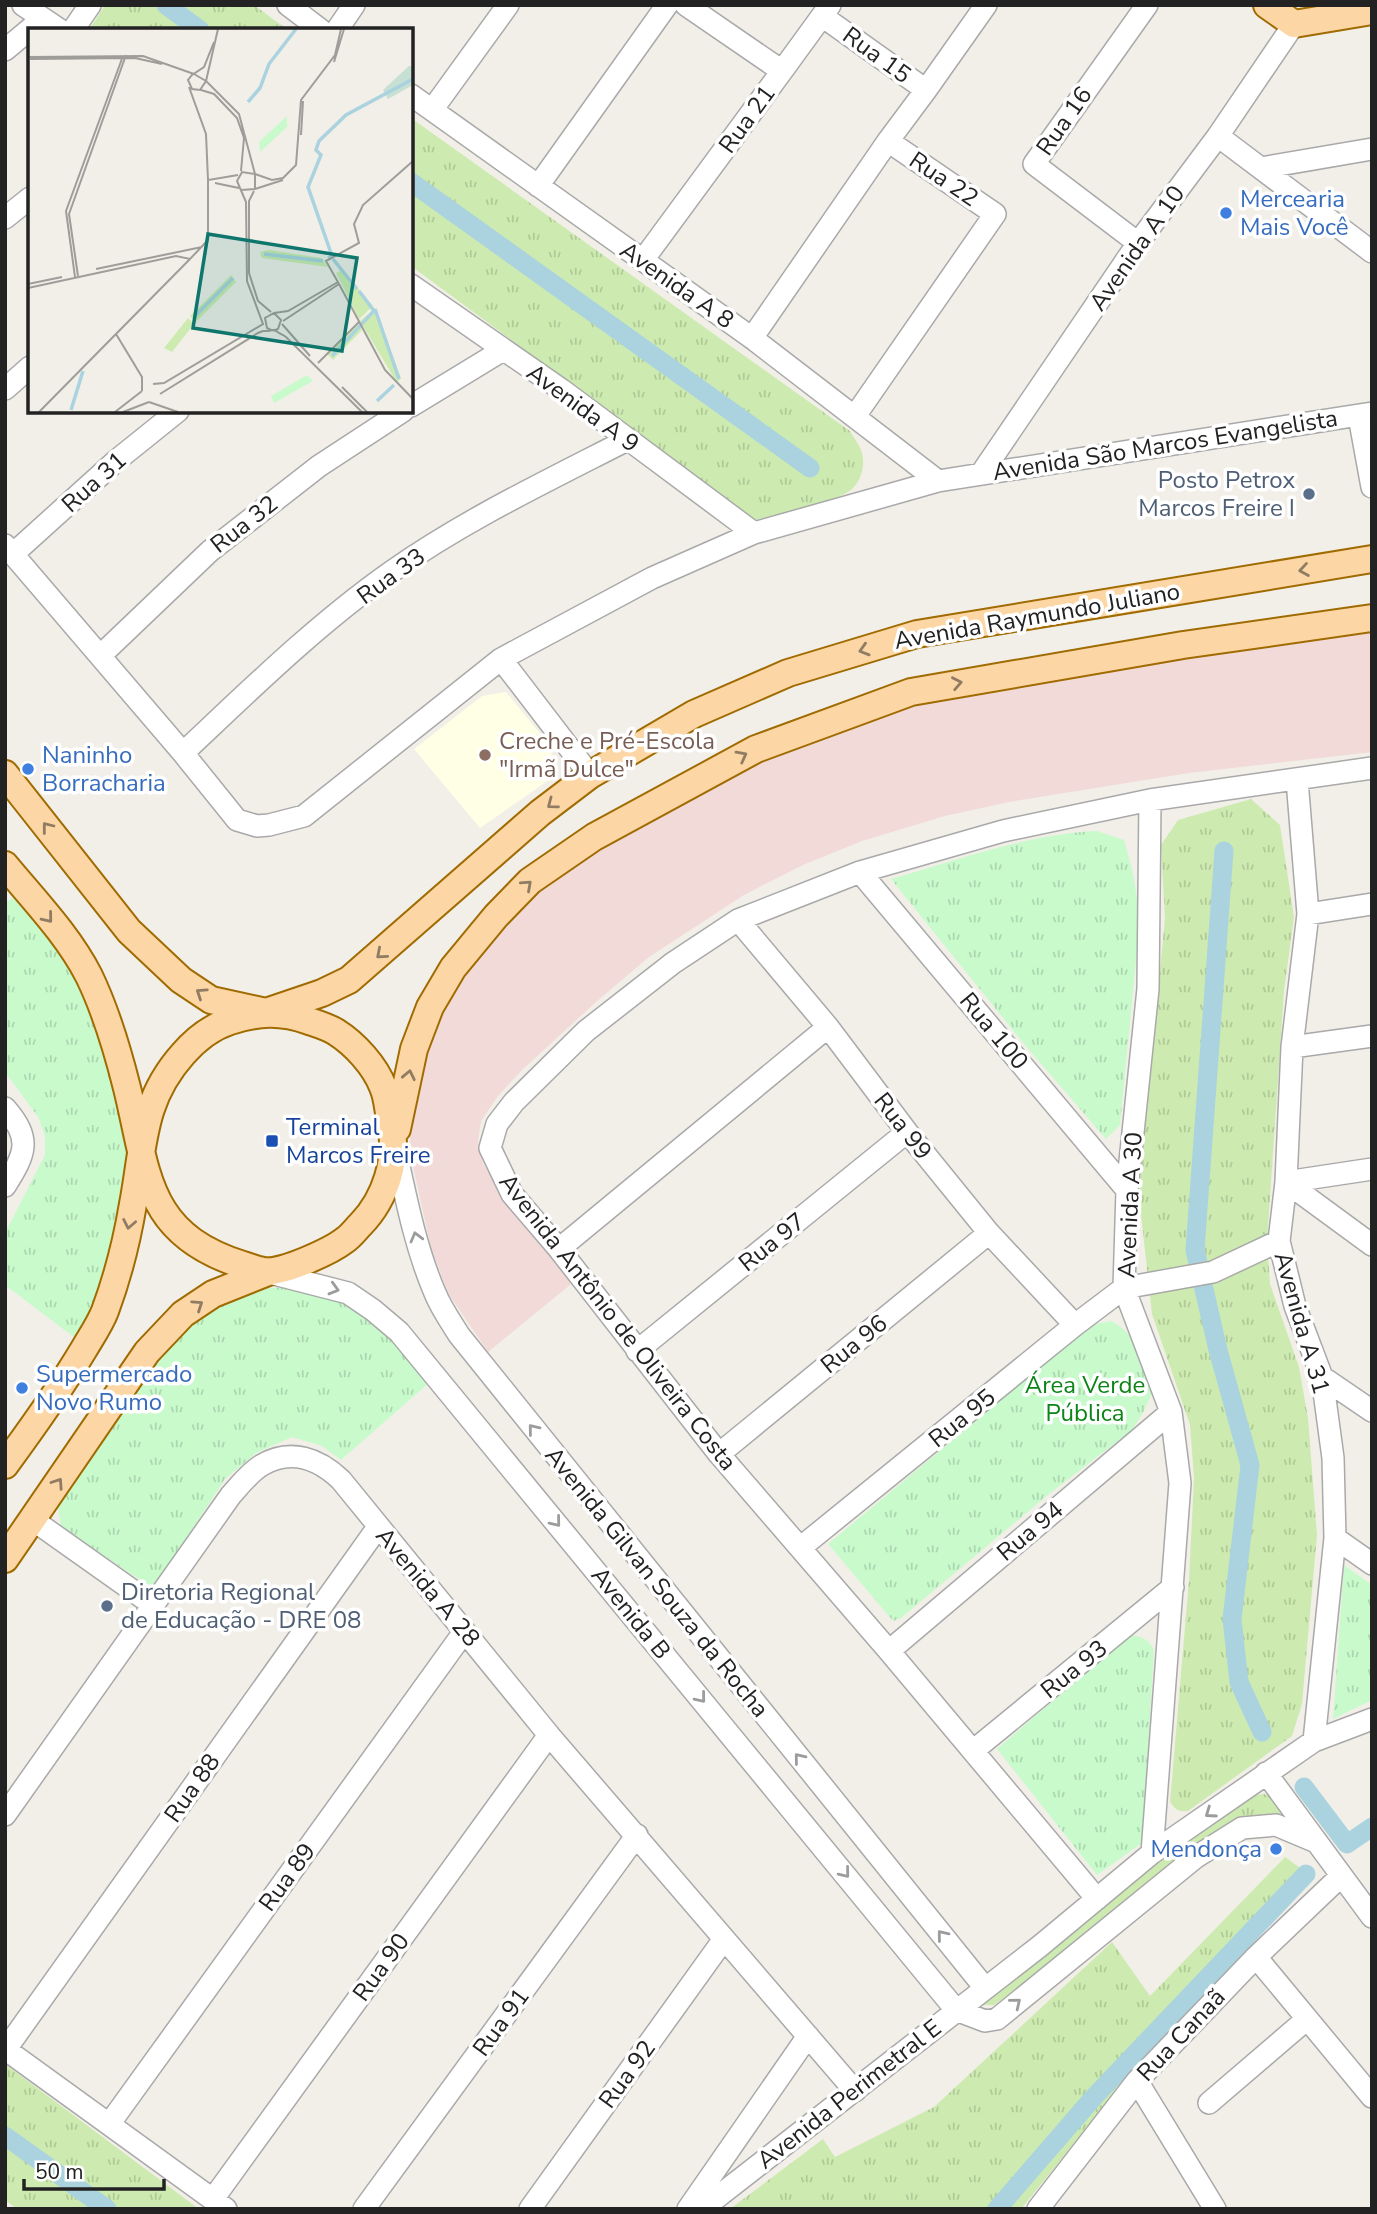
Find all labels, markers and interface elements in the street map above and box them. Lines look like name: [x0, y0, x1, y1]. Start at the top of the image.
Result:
street label: Rua 15: [836, 19, 918, 91]
inset map: [28, 28, 413, 413]
street label: Rua 21: [711, 78, 783, 160]
street label: Rua 16: [1029, 80, 1099, 162]
street label: Rua 22: [903, 144, 985, 214]
street label: Avenida A 10: [1082, 179, 1192, 317]
place label: Mercearia Mais Você: [1240, 183, 1349, 243]
marker: Mercearia Mais Você: [1218, 205, 1234, 221]
street label: Avenida A 8: [614, 234, 740, 336]
street label: Avenida A 9: [520, 356, 646, 460]
street label: Avenida São Marcos Evangelista: [990, 402, 1340, 488]
street label: Rua 31: [55, 444, 133, 520]
place label: Posto Petrox Marcos Freire I: [1138, 464, 1295, 524]
marker: Posto Petrox Marcos Freire I: [1301, 486, 1317, 502]
street label: Rua 32: [204, 488, 284, 560]
street label: Rua 33: [350, 540, 432, 612]
one-way arrow: [1298, 562, 1310, 577]
street label: Avenida Raymundo Juliano: [892, 575, 1182, 657]
one-way arrow: [858, 642, 870, 657]
one-way arrow: [951, 676, 963, 691]
place label: Creche e Pré-Escola "Irmã Dulce": [499, 725, 715, 785]
place label: Naninho Borracharia: [42, 739, 166, 799]
marker: Creche e Pré-Escola "Irmã Dulce": [477, 747, 493, 763]
one-way arrow: [735, 751, 748, 765]
marker: Naninho Borracharia: [20, 761, 36, 777]
one-way arrow: [547, 795, 560, 808]
one-way arrow: [43, 822, 55, 835]
one-way arrow: [519, 881, 532, 893]
one-way arrow: [40, 910, 52, 923]
one-way arrow: [376, 946, 389, 958]
street label: Rua 100: [952, 986, 1036, 1076]
one-way arrow: [196, 989, 209, 1001]
one-way arrow: [400, 1069, 415, 1081]
street label: Rua 99: [867, 1086, 939, 1166]
place label: Terminal Marcos Freire: [286, 1111, 431, 1171]
street label: Avenida A 30: [1110, 1131, 1150, 1279]
marker: Terminal Marcos Freire: [264, 1133, 280, 1149]
street label: Avenida Antônio de Oliveira Costa: [492, 1167, 744, 1477]
street label: Rua 97: [732, 1205, 812, 1279]
one-way arrow: [123, 1218, 138, 1230]
one-way arrow: [410, 1231, 425, 1243]
street label: Avenida A 31: [1266, 1248, 1338, 1398]
one-way arrow: [328, 1280, 340, 1295]
one-way arrow: [190, 1300, 203, 1313]
street label: Rua 96: [814, 1307, 894, 1381]
place label: Supermercado Novo Rumo: [36, 1358, 192, 1418]
park label: Área Verde Pública: [1025, 1369, 1145, 1429]
marker: Supermercado Novo Rumo: [14, 1380, 30, 1396]
street label: Rua 95: [922, 1381, 1002, 1455]
one-way arrow: [529, 1424, 541, 1437]
street label: Avenida Gilvan Souza da Rocha: [538, 1440, 776, 1724]
one-way arrow: [50, 1478, 62, 1491]
street label: Rua 94: [990, 1494, 1070, 1568]
one-way arrow: [548, 1513, 560, 1526]
street label: Avenida A 28: [369, 1521, 487, 1653]
street label: Avenida B: [584, 1560, 678, 1666]
place label: Diretoria Regional de Educação - DRE 08: [121, 1576, 361, 1636]
marker: Diretoria Regional de Educação - DRE 08: [99, 1598, 115, 1614]
street label: Rua 93: [1034, 1632, 1114, 1706]
one-way arrow: [693, 1689, 705, 1702]
street label: Rua 88: [157, 1747, 227, 1829]
one-way arrow: [795, 1754, 808, 1766]
one-way arrow: [1205, 1805, 1218, 1817]
place label: Mendonça: [1150, 1833, 1262, 1865]
street label: Rua 89: [251, 1836, 323, 1918]
marker: Mendonça: [1268, 1841, 1284, 1857]
one-way arrow: [837, 1865, 849, 1878]
street label: Rua 90: [345, 1926, 417, 2008]
one-way arrow: [938, 1930, 951, 1943]
street label: Rua 91: [465, 1981, 537, 2063]
street label: Rua Canaã: [1130, 1982, 1232, 2088]
one-way arrow: [1008, 1999, 1021, 2011]
street label: Avenida Perimetral E: [750, 2012, 948, 2176]
street label: Rua 92: [591, 2033, 663, 2115]
scale bar: [24, 2148, 164, 2192]
text: 50 m: [35, 2158, 84, 2186]

